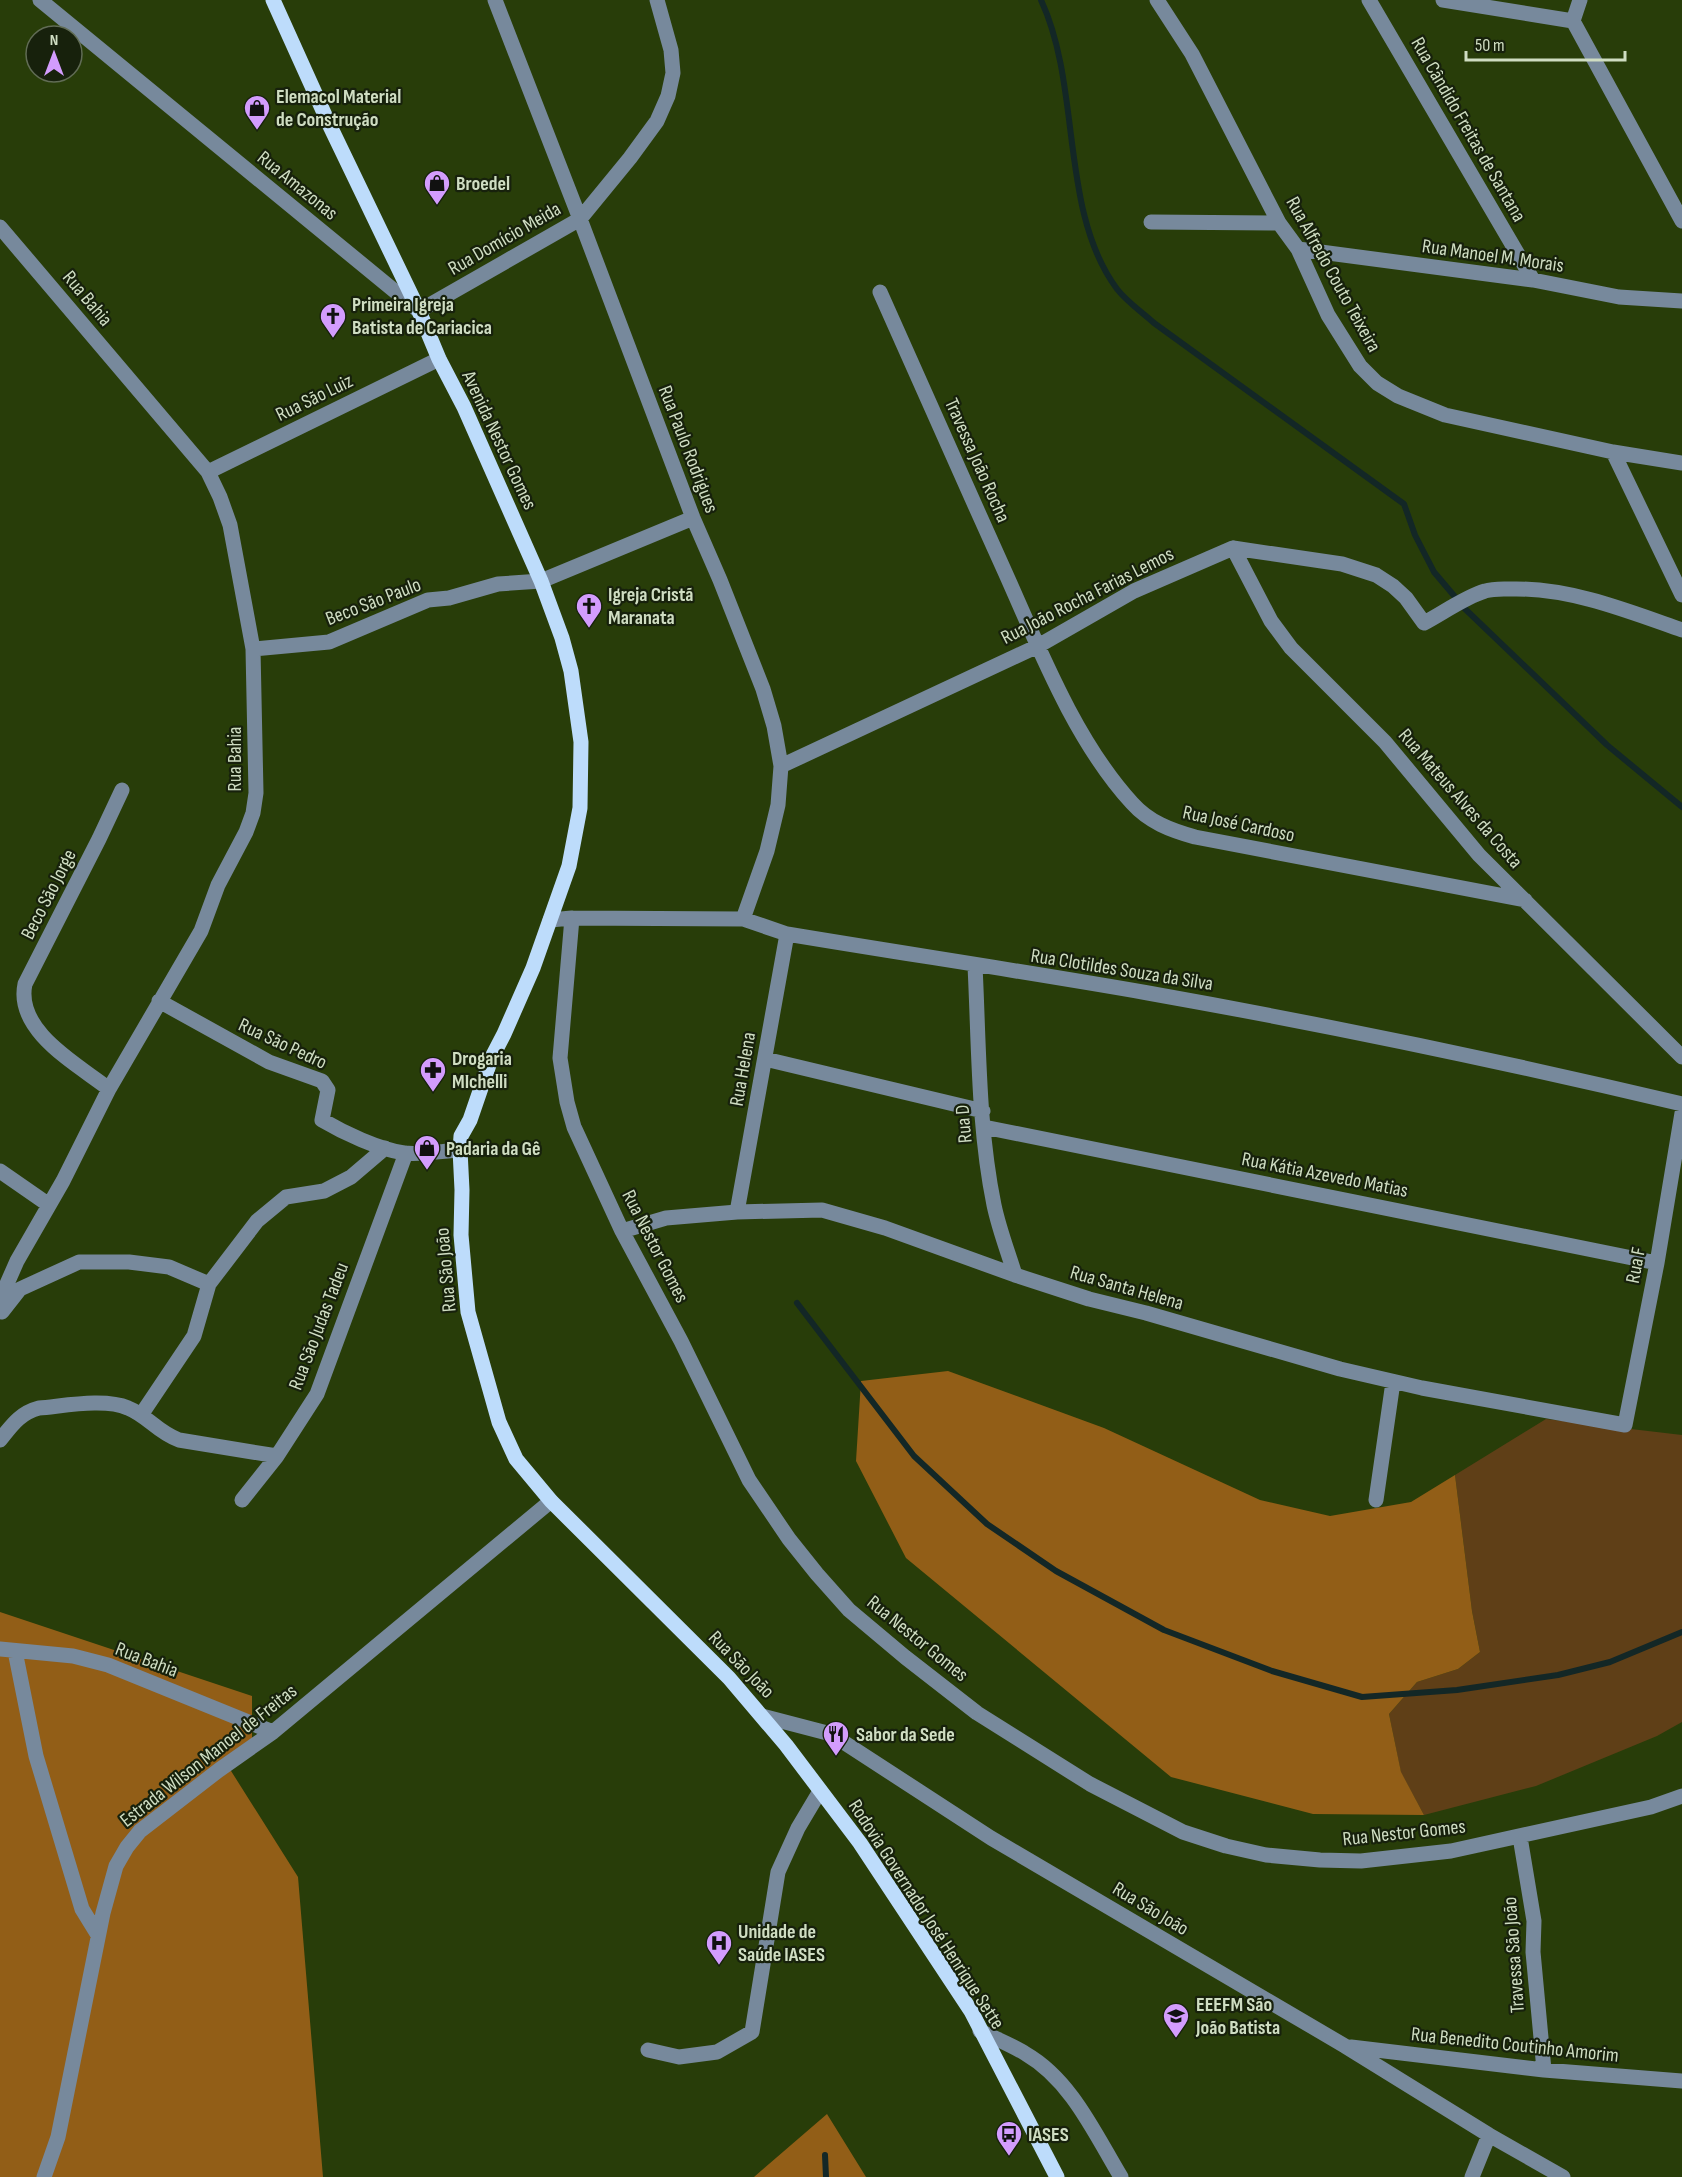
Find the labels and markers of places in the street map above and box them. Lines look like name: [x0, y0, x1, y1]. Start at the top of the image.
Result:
place label: Elemacol Material de Construção: [276, 85, 401, 132]
shop icon: Elemacol Material de Construção: [242, 93, 272, 131]
shop icon: Broedel: [422, 168, 452, 206]
place label: Broedel: [456, 172, 510, 196]
place label: Primeira Igreja Batista de Cariacica: [352, 293, 492, 340]
church icon: Primeira Igreja Batista de Cariacica: [318, 301, 348, 339]
place label: Igreja Cristã Maranata: [608, 583, 694, 630]
church icon: Igreja Cristã Maranata: [574, 591, 604, 629]
place label: Drogaria MIchelli: [452, 1047, 512, 1094]
pharmacy icon: Drogaria MIchelli: [418, 1055, 448, 1093]
shop icon: Padaria da Gê: [412, 1133, 442, 1171]
place label: Padaria da Gê: [446, 1137, 541, 1161]
restaurant icon: Sabor da Sede: [821, 1719, 851, 1757]
place label: Sabor da Sede: [856, 1723, 955, 1747]
place label: Unidade de Saúde IASES: [738, 1920, 825, 1967]
hospital icon: Unidade de Saúde IASES: [704, 1928, 734, 1966]
place label: EEEFM São João Batista: [1195, 1993, 1280, 2040]
school or university icon: EEEFM São João Batista: [1161, 2001, 1191, 2039]
bus stop icon: IASES: [994, 2119, 1024, 2157]
place label: IASES: [1028, 2123, 1069, 2147]

